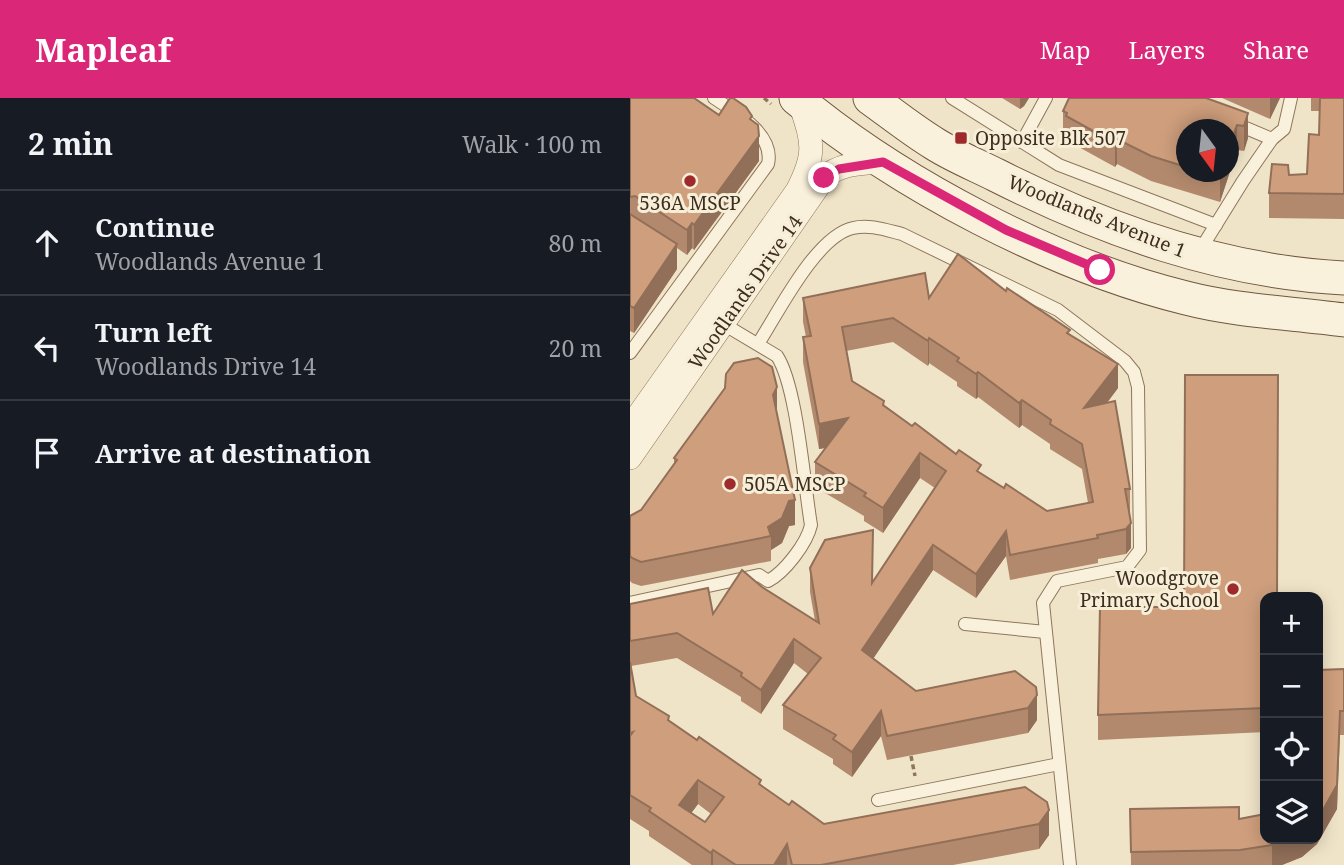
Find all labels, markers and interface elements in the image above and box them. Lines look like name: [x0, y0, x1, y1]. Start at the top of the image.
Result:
text: Mapleaf: [35, 27, 171, 72]
text: Map: [1040, 33, 1091, 66]
text: Layers: [1129, 33, 1205, 66]
text: Share: [1243, 33, 1309, 66]
north arrow: [1176, 119, 1239, 182]
text: 2 min: [28, 123, 113, 164]
place label: Opposite Blk 507: [975, 125, 1126, 151]
text: Walk · 100 m: [462, 128, 602, 160]
marker: Opposite Blk 507: [953, 130, 969, 146]
route end: [808, 162, 839, 193]
street label: Woodlands Avenue 1: [1004, 168, 1190, 264]
marker: 536A MSCP: [682, 173, 698, 189]
place label: 536A MSCP: [639, 190, 741, 216]
text: Continue: [95, 209, 215, 245]
street label: Woodlands Drive 14: [682, 209, 808, 374]
icon: ahead: [28, 224, 66, 262]
text: 80 m: [549, 227, 602, 259]
text: Woodlands Avenue 1: [95, 245, 325, 277]
route start: [1084, 254, 1115, 285]
text: Turn left: [95, 314, 212, 350]
icon: left: [28, 329, 66, 367]
text: 20 m: [549, 332, 602, 364]
text: Woodlands Drive 14: [95, 350, 316, 382]
icon: arrive: [28, 434, 66, 472]
text: Arrive at destination: [95, 435, 371, 471]
place label: 505A MSCP: [744, 471, 846, 497]
marker: 505A MSCP: [722, 476, 738, 492]
place label: Woodgrove Primary School: [1080, 565, 1219, 613]
marker: Woodgrove Primary School: [1225, 581, 1241, 597]
map controls: [1260, 592, 1323, 844]
button: +: [1260, 592, 1323, 655]
button: −: [1260, 655, 1323, 718]
button: locate: [1260, 718, 1323, 781]
button: layers: [1260, 781, 1323, 844]

